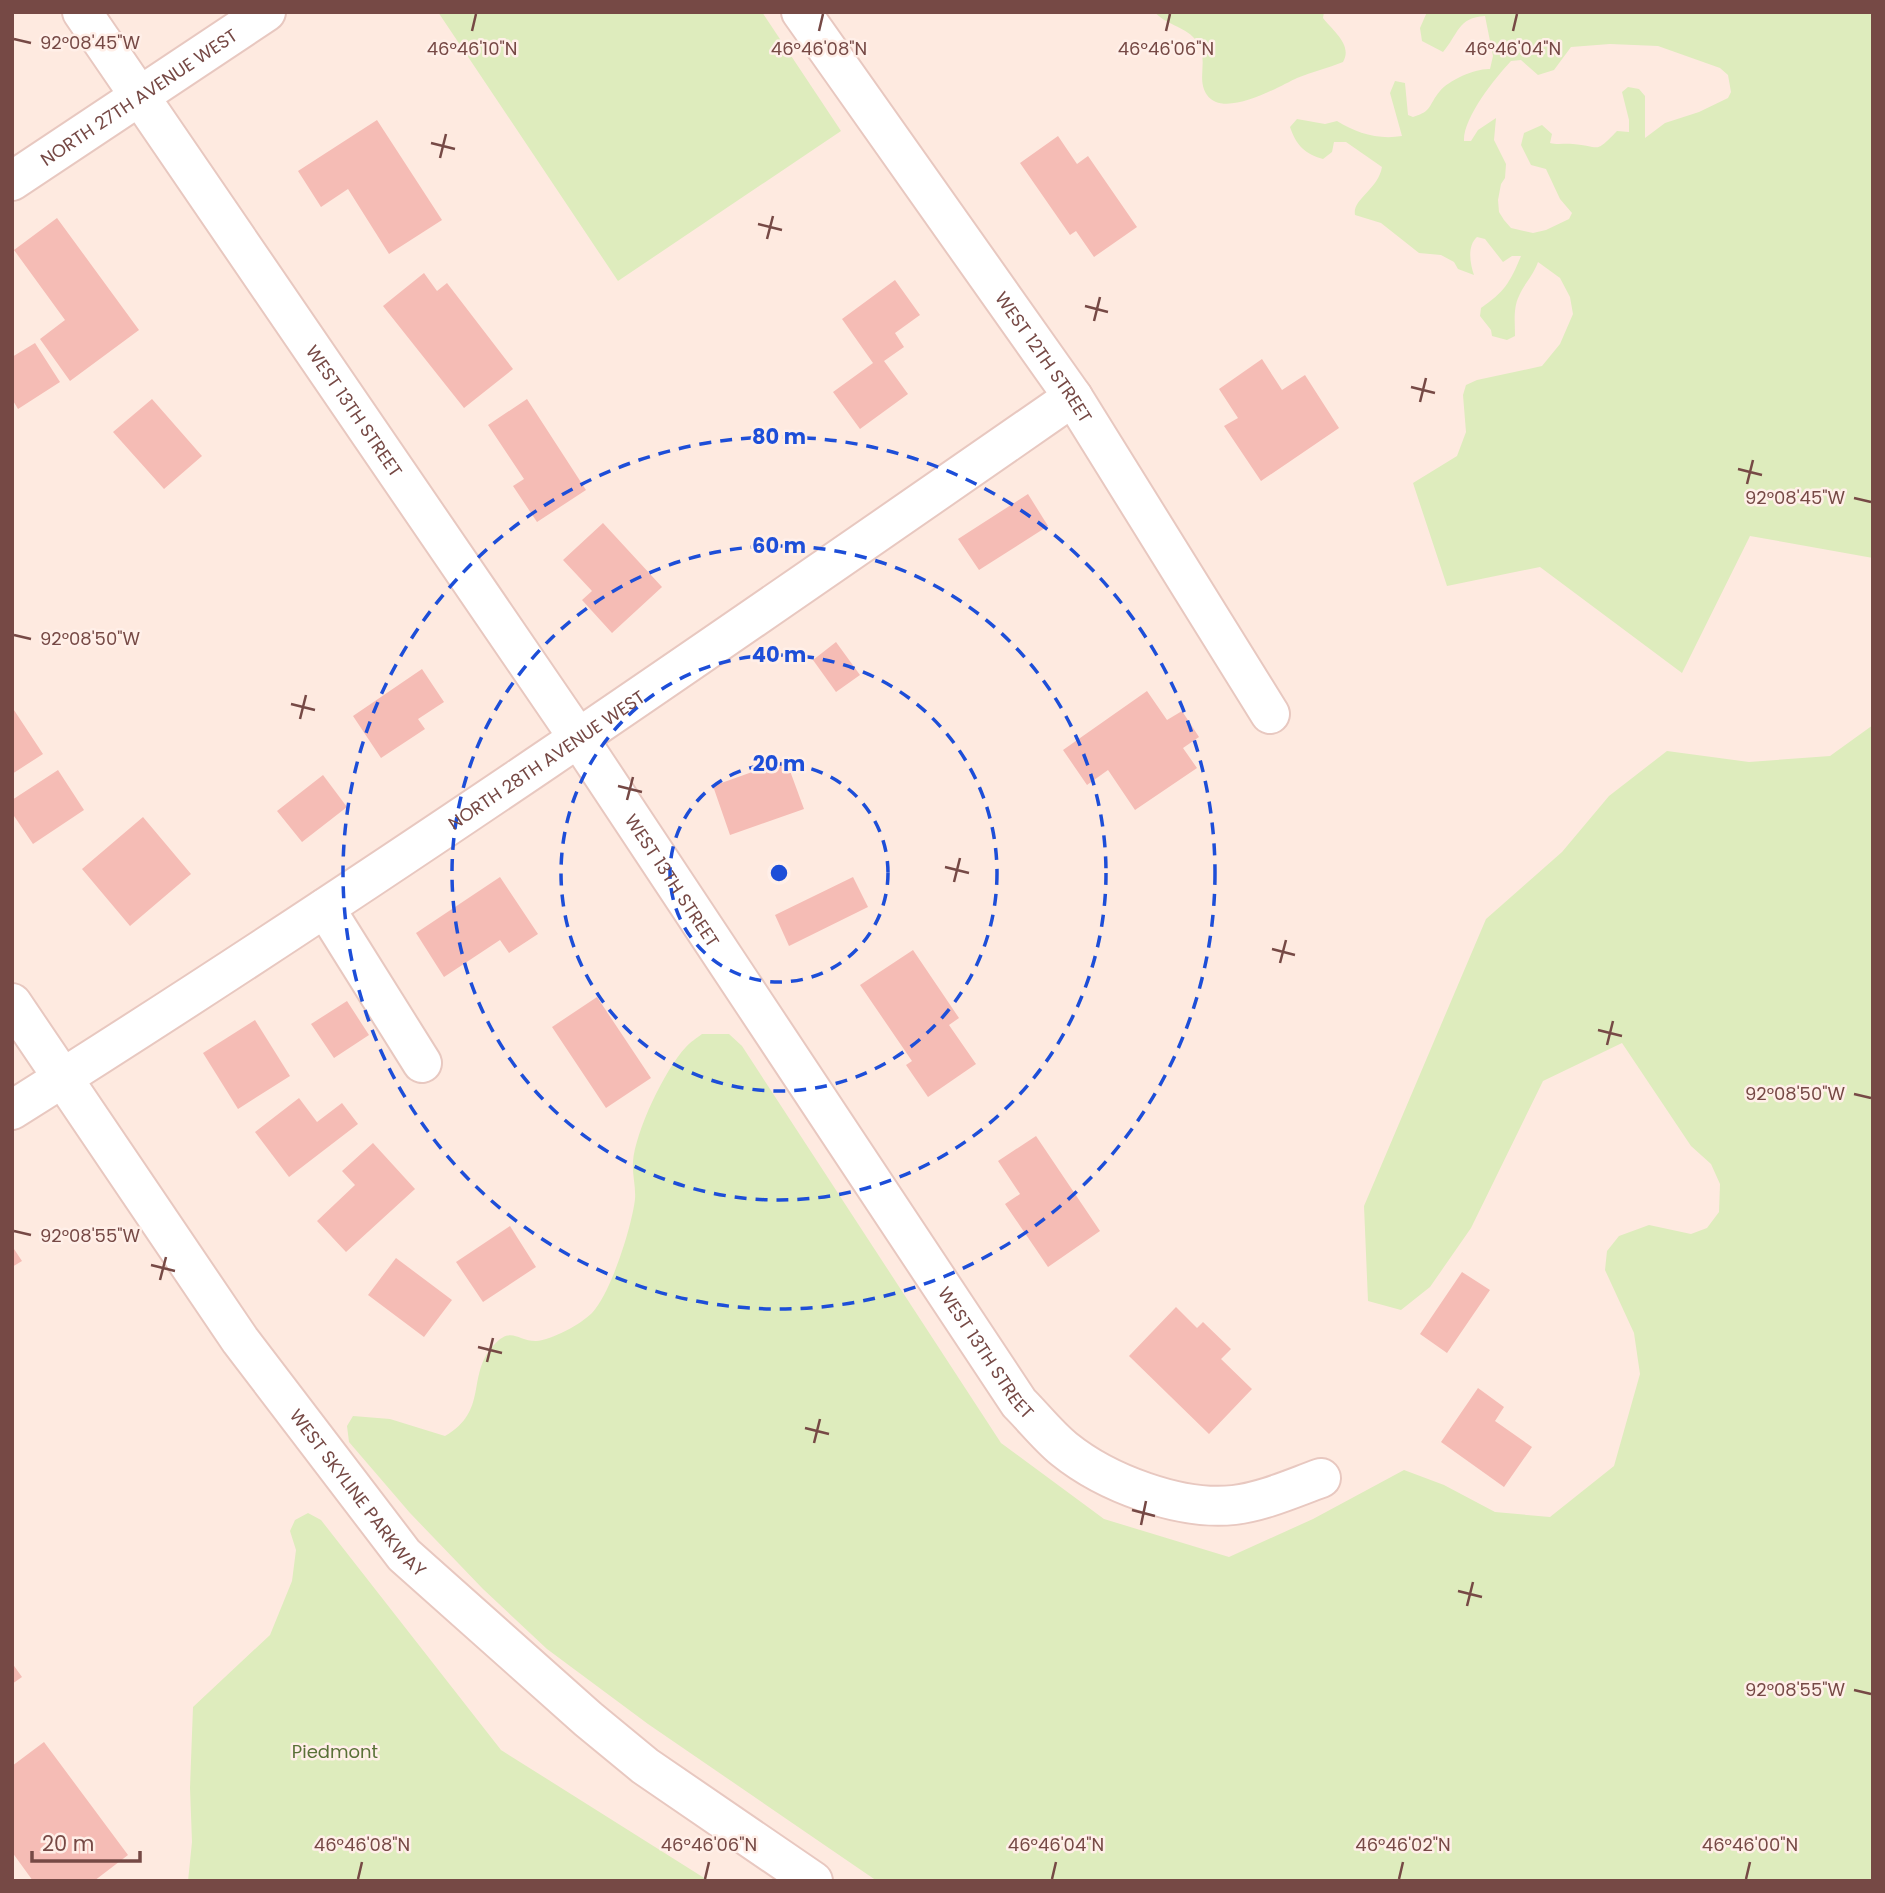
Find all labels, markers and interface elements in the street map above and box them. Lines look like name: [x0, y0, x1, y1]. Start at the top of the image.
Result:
street label: NORTH 27TH AVENUE WEST: [35, 22, 242, 171]
text: 92°08'45"W: [40, 30, 140, 55]
text: 46°46'10"N: [427, 36, 517, 61]
text: 46°46'08"N: [771, 36, 867, 61]
text: 46°46'06"N: [1118, 36, 1214, 61]
text: 46°46'04"N: [1465, 36, 1561, 61]
street label: WEST 12TH STREET: [990, 286, 1098, 428]
street label: WEST 13TH STREET: [301, 340, 409, 482]
text: 80 m: [752, 422, 806, 451]
text: 92°08'45"W: [1745, 485, 1845, 510]
text: 60 m: [752, 531, 806, 560]
text: 92°08'50"W: [40, 626, 140, 651]
text: 40 m: [752, 640, 806, 669]
street label: NORTH 28TH AVENUE WEST: [443, 684, 650, 835]
text: 20 m: [753, 749, 805, 778]
street label: WEST 13TH STREET: [619, 809, 726, 952]
centre of rings: [767, 861, 791, 885]
text: 92°08'50"W: [1745, 1081, 1845, 1106]
text: 92°08'55"W: [40, 1223, 140, 1248]
street label: WEST 13TH STREET: [933, 1281, 1040, 1424]
street label: WEST SKYLINE PARKWAY: [284, 1404, 432, 1582]
text: 92°08'55"W: [1745, 1677, 1845, 1702]
park label: Piedmont: [292, 1739, 378, 1764]
scale bar: [32, 1820, 140, 1864]
text: 20 m: [42, 1829, 95, 1858]
text: 46°46'08"N: [314, 1832, 410, 1857]
text: 46°46'06"N: [661, 1832, 757, 1857]
text: 46°46'04"N: [1008, 1832, 1104, 1857]
text: 46°46'02"N: [1355, 1832, 1451, 1857]
text: 46°46'00"N: [1702, 1832, 1798, 1857]

